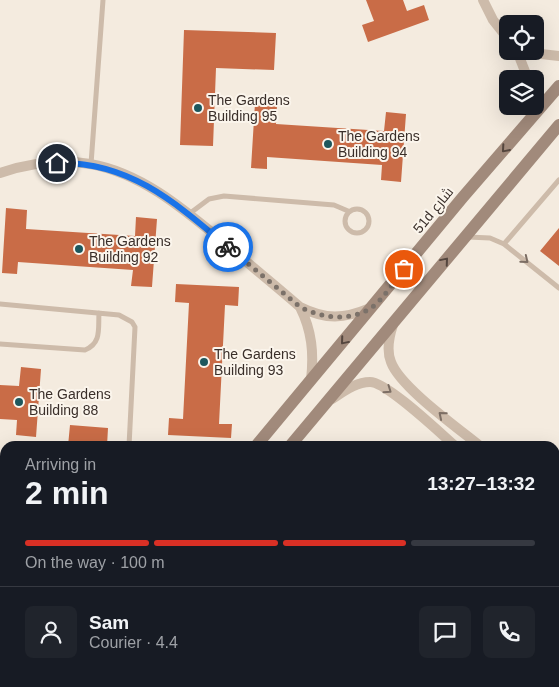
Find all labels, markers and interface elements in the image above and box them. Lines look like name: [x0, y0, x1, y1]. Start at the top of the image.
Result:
map controls: [499, 15, 544, 115]
button: locate: [499, 15, 544, 60]
button: layers: [499, 70, 544, 115]
place label: The Gardens Building 95: [208, 92, 290, 124]
marker: The Gardens Building 95: [192, 102, 204, 114]
place label: The Gardens Building 94: [338, 128, 420, 160]
marker: The Gardens Building 94: [322, 138, 334, 150]
pin: [36, 142, 78, 184]
one-way arrow: [501, 144, 510, 153]
icon: home: [43, 149, 71, 177]
street label: 51d شارع: [410, 184, 457, 237]
courier: [203, 222, 253, 272]
place label: The Gardens Building 92: [89, 233, 171, 265]
icon: bike: [214, 233, 242, 261]
marker: The Gardens Building 92: [73, 243, 85, 255]
pin: [383, 248, 425, 290]
one-way arrow: [519, 254, 528, 263]
icon: bag: [390, 255, 418, 283]
one-way arrow: [439, 258, 448, 267]
one-way arrow: [341, 335, 350, 344]
place label: The Gardens Building 93: [214, 346, 296, 378]
marker: The Gardens Building 93: [198, 356, 210, 368]
one-way arrow: [382, 384, 392, 393]
place label: The Gardens Building 88: [29, 386, 111, 418]
marker: The Gardens Building 88: [13, 396, 25, 408]
one-way arrow: [439, 412, 448, 421]
text: Arriving in: [25, 456, 96, 473]
text: 13:27–13:32: [427, 473, 535, 494]
text: 2 min: [25, 475, 109, 511]
text: On the way · 100 m: [25, 554, 165, 571]
button: person: [25, 606, 77, 658]
button: chat: [419, 606, 471, 658]
button: phone: [483, 606, 535, 658]
text: Sam: [89, 612, 129, 633]
text: Courier · 4.4: [89, 634, 178, 651]

